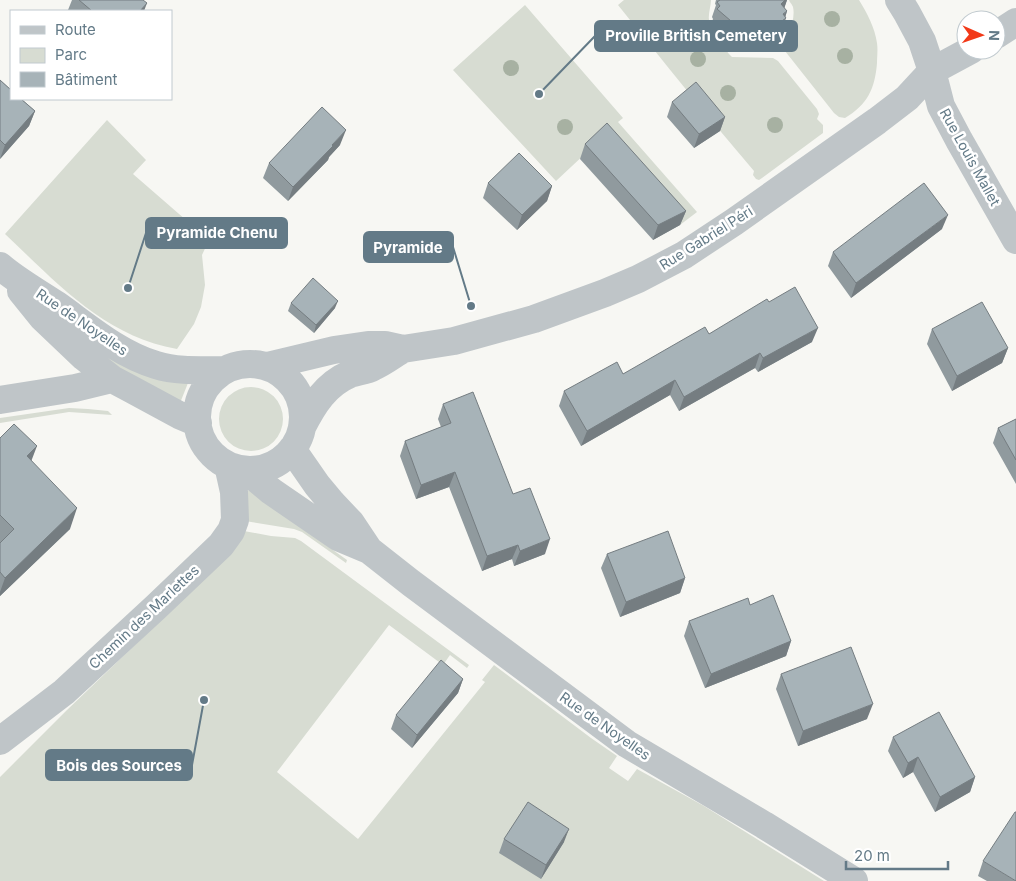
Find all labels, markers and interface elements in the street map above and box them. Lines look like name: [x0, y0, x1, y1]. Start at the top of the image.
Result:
legend: [10, 10, 172, 100]
north arrow: [956, 10, 1006, 60]
text: Route: [55, 20, 96, 39]
callout: Proville British Cemetery: [595, 21, 797, 51]
text: Proville British Cemetery: [605, 26, 787, 45]
text: N: [986, 30, 1003, 41]
text: Parc: [55, 45, 87, 64]
text: Bâtiment: [55, 70, 118, 89]
street label: Rue Louis Mallet: [937, 105, 1004, 209]
street label: Rue Gabriel Péri: [656, 202, 755, 273]
callout: Pyramide Chenu: [146, 218, 287, 248]
text: Pyramide Chenu: [156, 223, 278, 242]
callout: Pyramide: [364, 232, 453, 262]
text: Pyramide: [373, 238, 443, 257]
street label: Rue de Noyelles: [33, 285, 131, 359]
street label: Chemin des Marlettes: [85, 561, 202, 672]
street label: Rue de Noyelles: [557, 688, 654, 763]
callout: Bois des Sources: [46, 750, 192, 780]
text: Bois des Sources: [56, 756, 182, 775]
scale bar: [846, 838, 948, 870]
text: 20 m: [854, 846, 890, 865]

